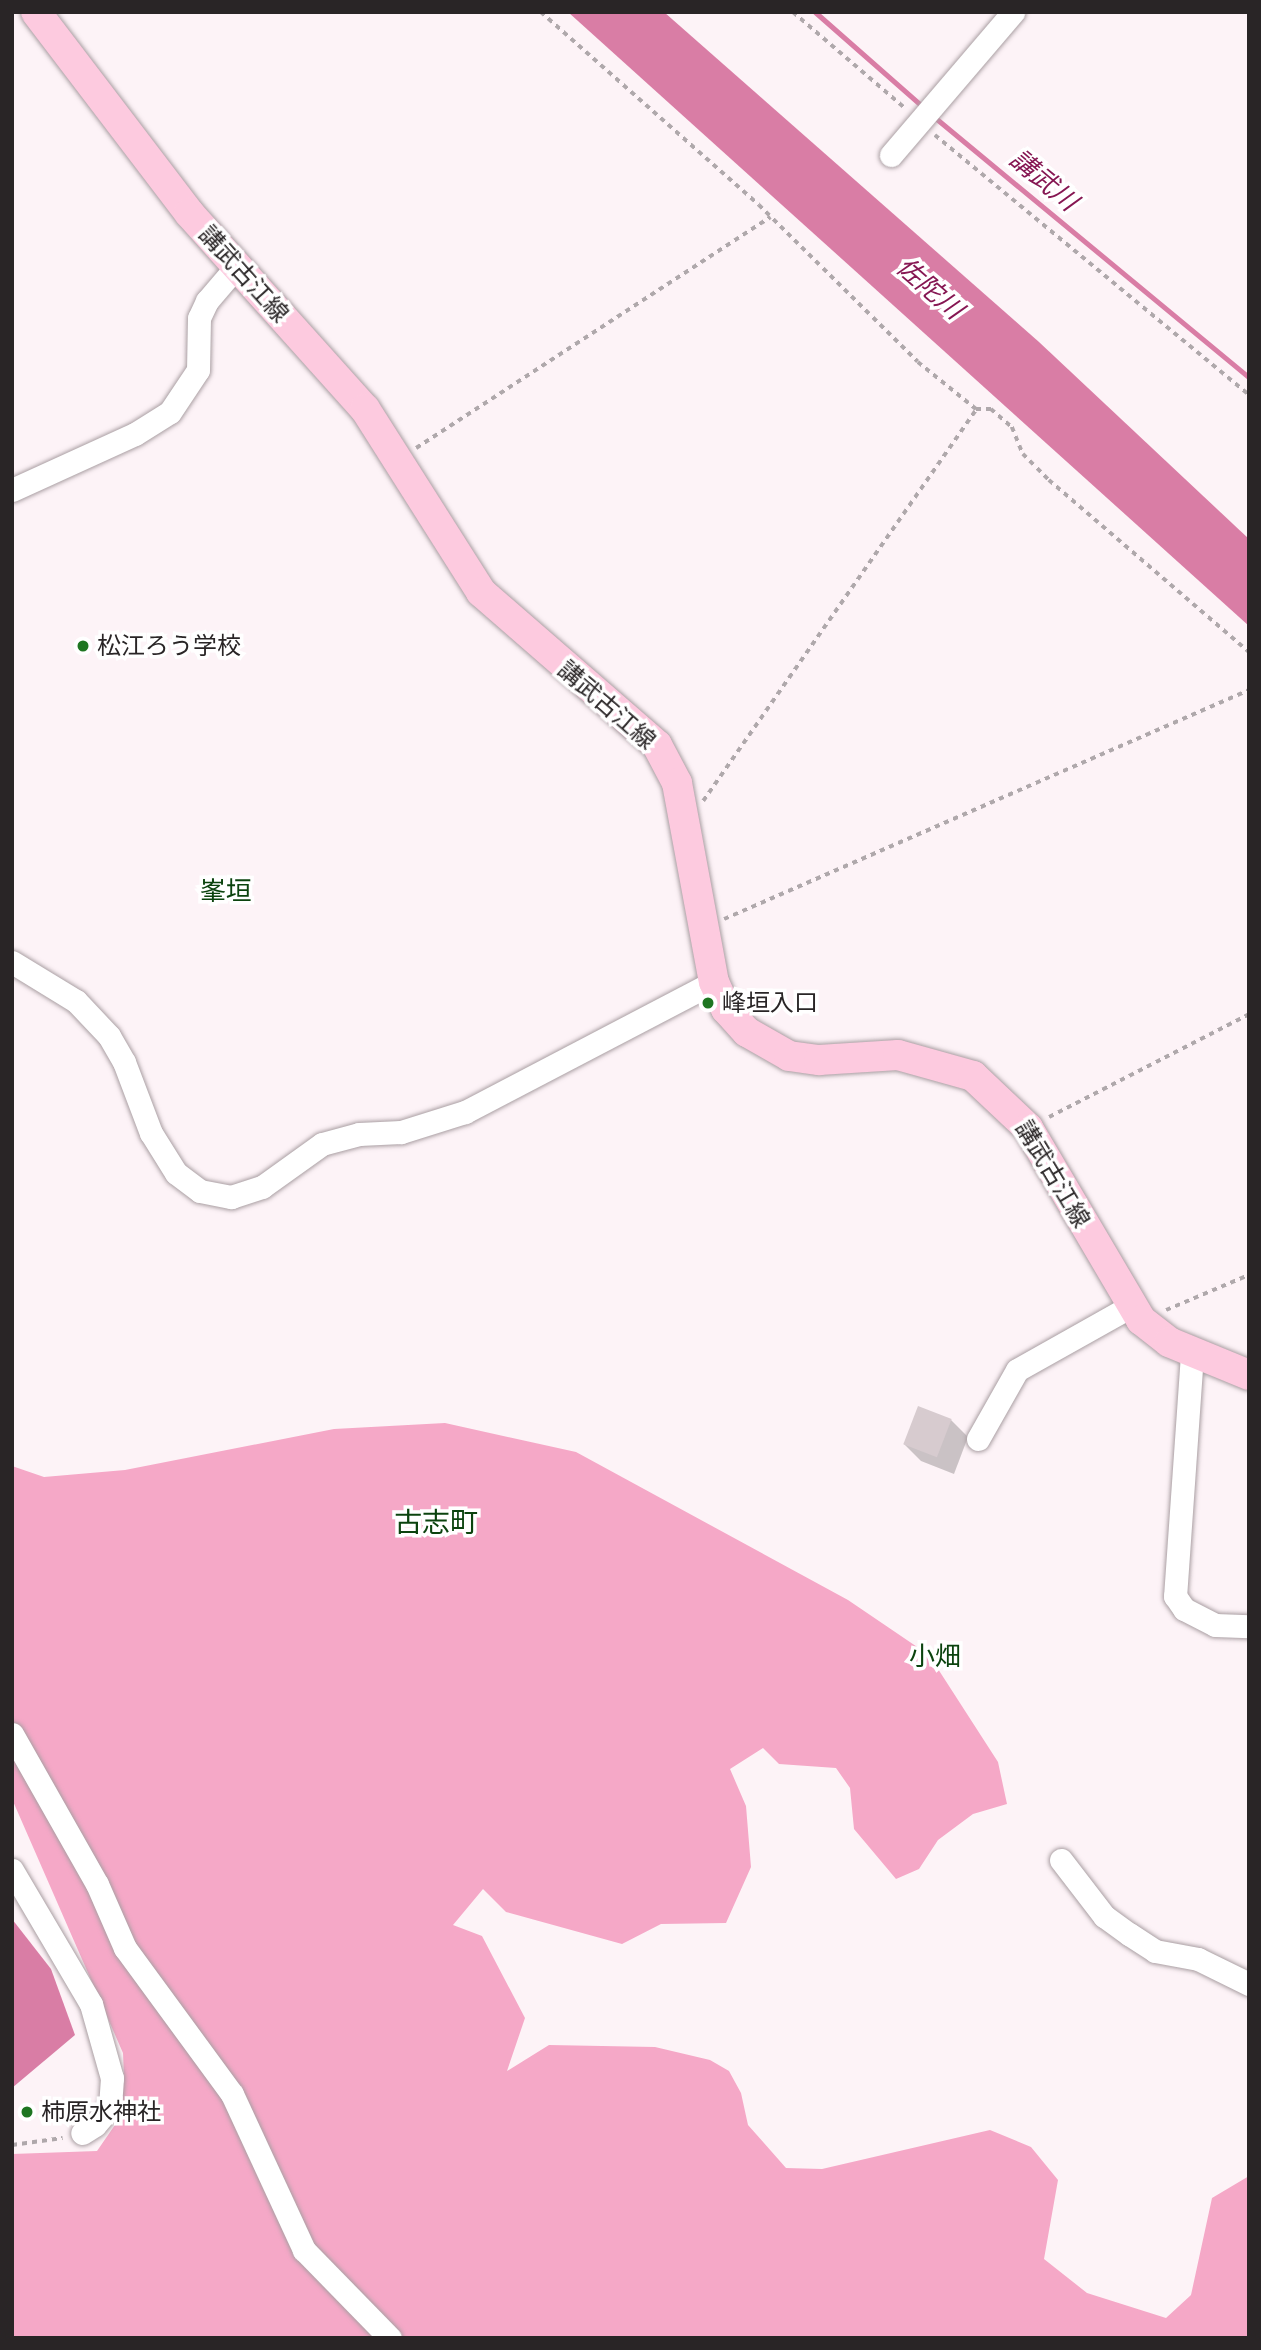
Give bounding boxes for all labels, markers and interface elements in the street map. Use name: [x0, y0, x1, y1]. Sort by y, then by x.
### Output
water label: 講武川: [1004, 143, 1084, 217]
street label: 講武古江線: [193, 220, 295, 328]
water label: 佐陀川: [890, 251, 970, 325]
place label: 松江ろう学校: [97, 632, 241, 660]
marker: 松江ろう学校: [75, 638, 91, 654]
street label: 講武古江線: [552, 655, 662, 755]
district label: 峯垣: [200, 875, 252, 907]
place label: 峰垣入口: [722, 989, 818, 1017]
marker: 峰垣入口: [700, 995, 716, 1011]
street label: 講武古江線: [1010, 1115, 1096, 1233]
district label: 古志町: [394, 1505, 478, 1539]
district label: 小畑: [909, 1640, 961, 1672]
place label: 柿原水神社: [41, 2098, 161, 2126]
marker: 柿原水神社: [19, 2104, 35, 2120]

